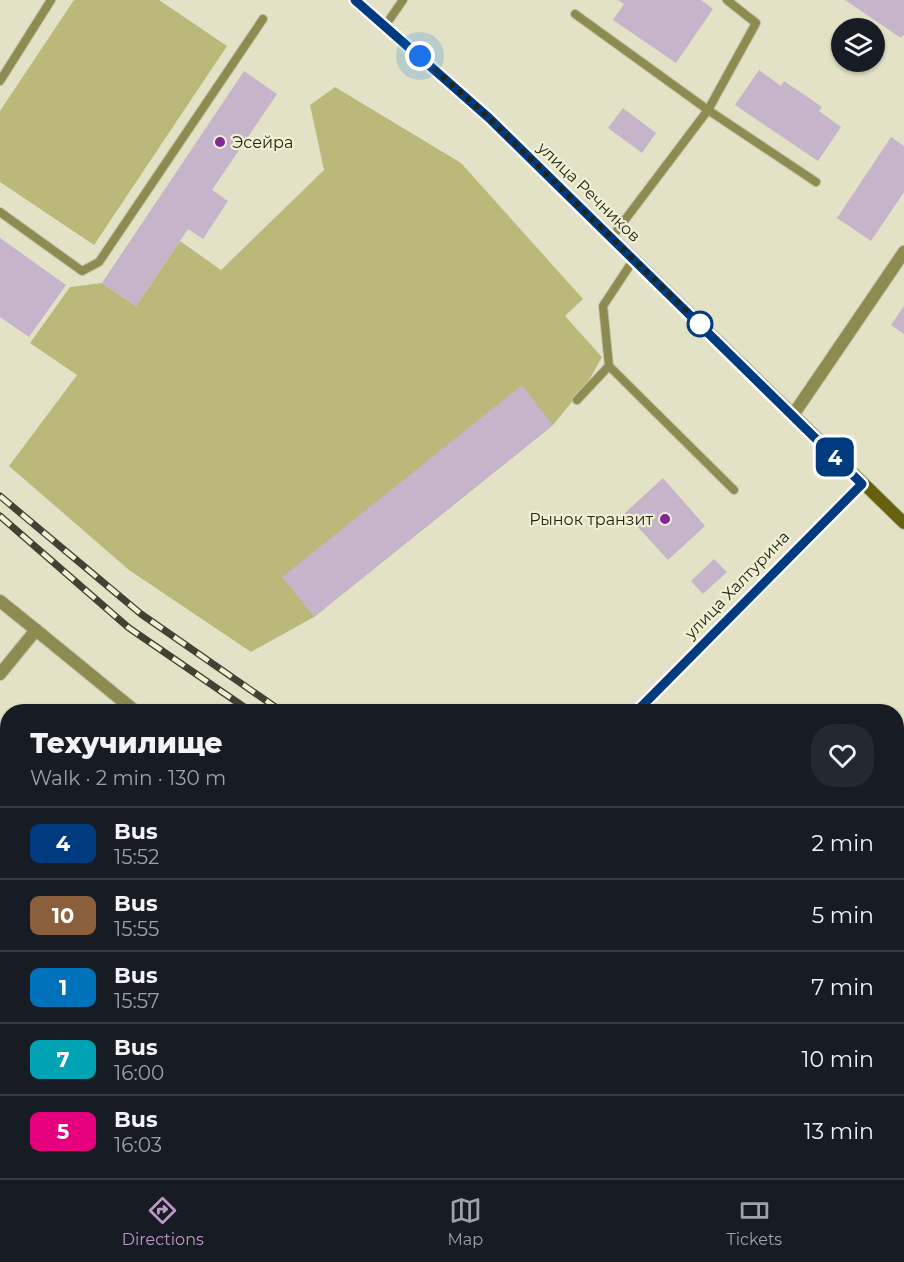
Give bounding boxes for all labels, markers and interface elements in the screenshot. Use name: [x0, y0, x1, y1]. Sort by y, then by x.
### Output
map controls: [831, 18, 885, 72]
button: layers: [831, 18, 885, 72]
your location: [405, 41, 435, 71]
place label: Эсейра: [232, 133, 293, 152]
marker: Эсейра: [213, 135, 227, 149]
street label: улица Речников: [533, 137, 644, 246]
unlabelled marker: [687, 311, 713, 337]
line badge: 4: [816, 438, 854, 476]
text: 4: [828, 445, 842, 470]
place label: Рынок транзит: [529, 510, 653, 529]
marker: Рынок транзит: [658, 512, 672, 526]
street label: улица Халтурина: [680, 527, 793, 644]
button: heart: [811, 724, 874, 787]
text: Техучилище: [30, 726, 223, 760]
text: Walk · 2 min · 130 m: [30, 766, 226, 790]
text: Bus: [114, 818, 158, 845]
text: 2 min: [812, 830, 874, 857]
text: 4: [56, 831, 70, 856]
text: 15:52: [114, 845, 159, 869]
text: Bus: [114, 890, 158, 917]
text: 5 min: [812, 902, 874, 929]
text: 10: [52, 903, 74, 928]
text: 15:55: [114, 917, 159, 941]
text: Bus: [114, 962, 158, 989]
text: 7 min: [811, 974, 874, 1001]
text: 1: [59, 975, 67, 1000]
text: 15:57: [114, 989, 160, 1013]
text: Bus: [114, 1034, 158, 1061]
text: 10 min: [802, 1046, 874, 1073]
text: 7: [56, 1047, 70, 1072]
text: 16:00: [114, 1061, 164, 1085]
text: Bus: [114, 1106, 158, 1133]
text: 13 min: [804, 1118, 874, 1145]
text: 5: [57, 1119, 69, 1144]
text: 16:03: [114, 1133, 162, 1157]
tab: Directions: [122, 1194, 204, 1249]
tab: Map: [447, 1194, 483, 1249]
tab: Tickets: [727, 1194, 782, 1249]

